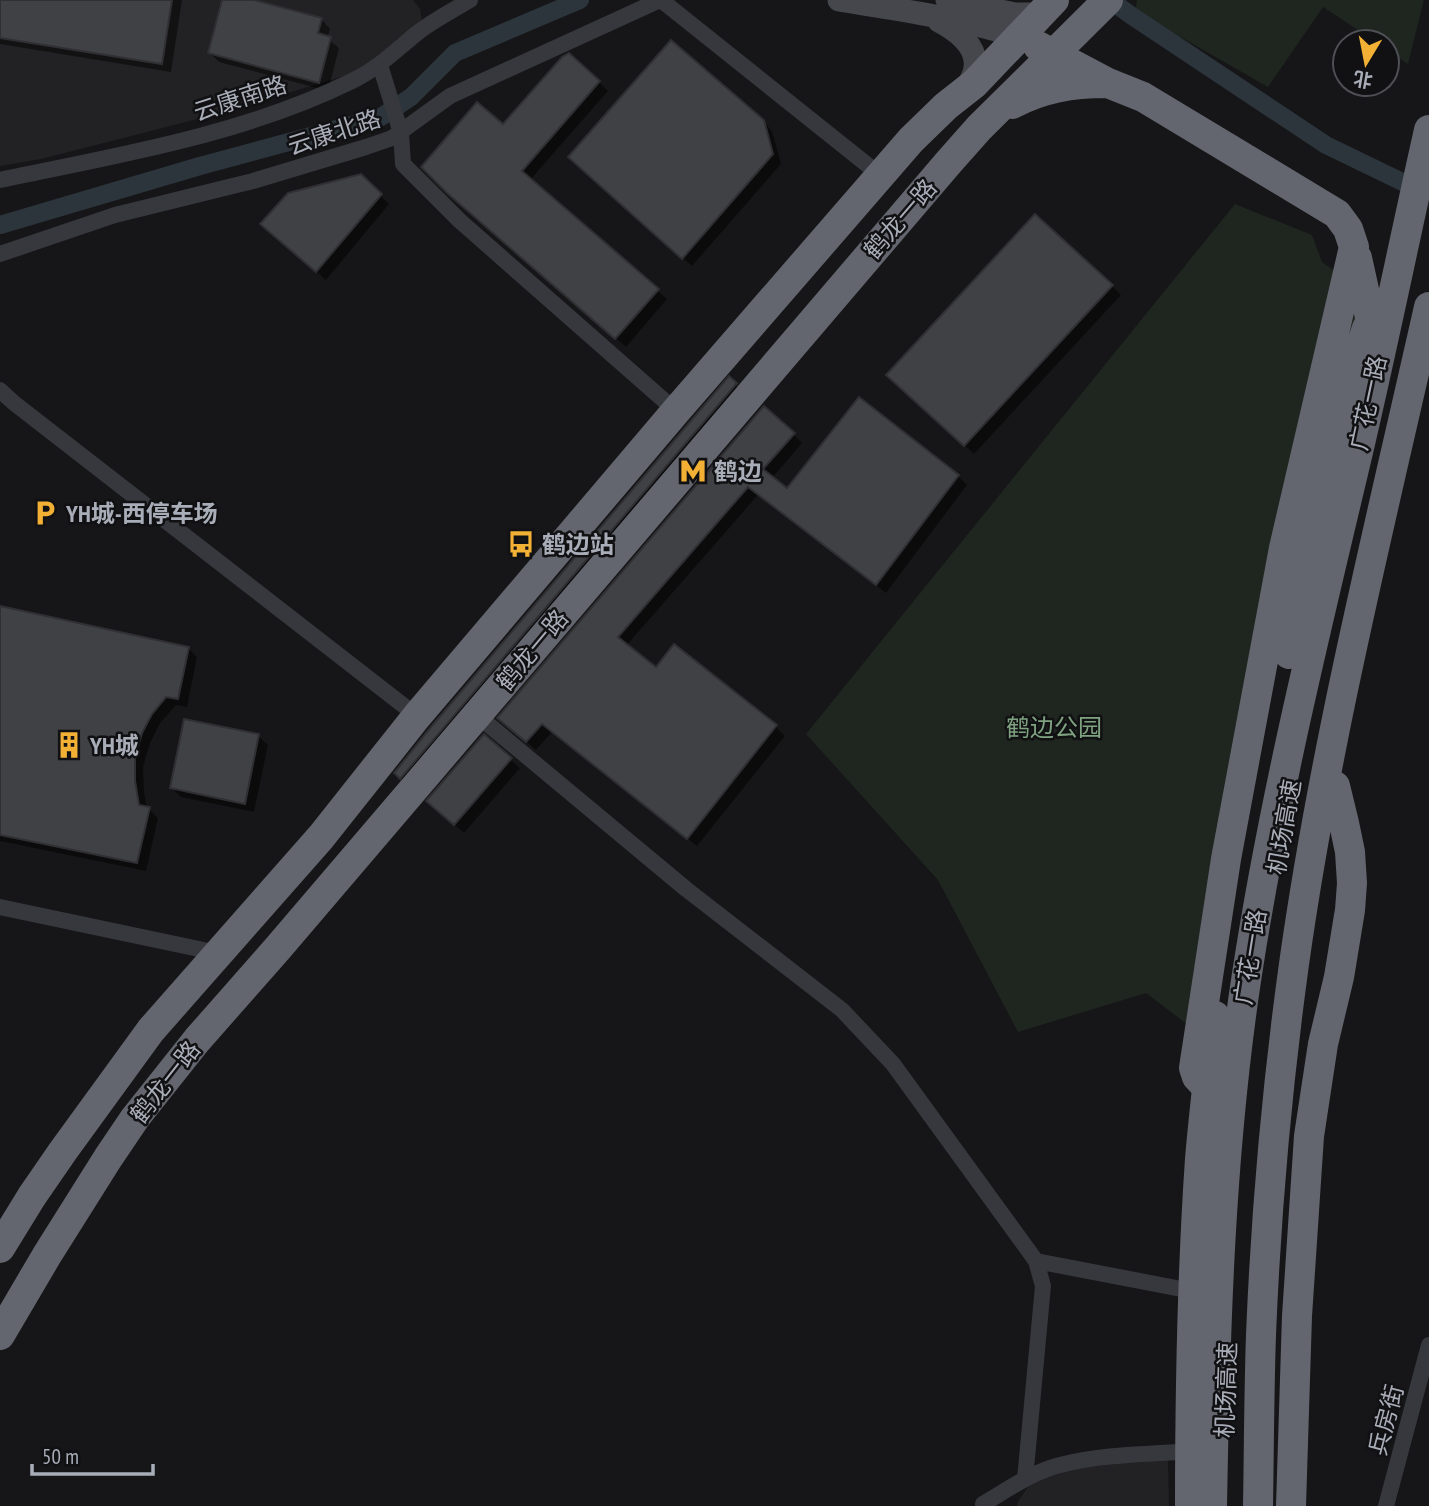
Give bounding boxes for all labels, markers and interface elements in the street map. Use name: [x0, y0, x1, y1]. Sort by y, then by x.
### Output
north arrow: [1331, 28, 1401, 98]
text: 北: [1352, 66, 1374, 93]
street label: 云康南路: [190, 68, 290, 128]
street label: 云康北路: [284, 102, 384, 162]
street label: 鹤龙一路: [857, 173, 943, 265]
street label: 广花一路: [1343, 353, 1393, 453]
metro station icon: 鹤边: [678, 456, 708, 486]
place label: 鹤边: [714, 456, 762, 487]
parking icon: YH城-西停车场: [30, 498, 60, 528]
place label: YH城-西停车场: [65, 498, 218, 529]
bus stop icon: 鹤边站: [506, 529, 536, 559]
place label: 鹤边站: [542, 529, 614, 560]
street label: 鹤龙一路: [489, 603, 575, 697]
park label: 鹤边公园: [1006, 712, 1102, 743]
building icon: YH城: [54, 730, 84, 760]
place label: YH城: [89, 730, 139, 761]
street label: 机场高速: [1260, 777, 1308, 877]
street label: 广花一路: [1227, 907, 1273, 1007]
street label: 鹤龙一路: [123, 1035, 207, 1129]
street label: 机场高速: [1209, 1341, 1243, 1439]
street label: 兵房街: [1362, 1381, 1410, 1459]
scale bar: [32, 1432, 152, 1476]
text: 50 m: [42, 1443, 79, 1470]

